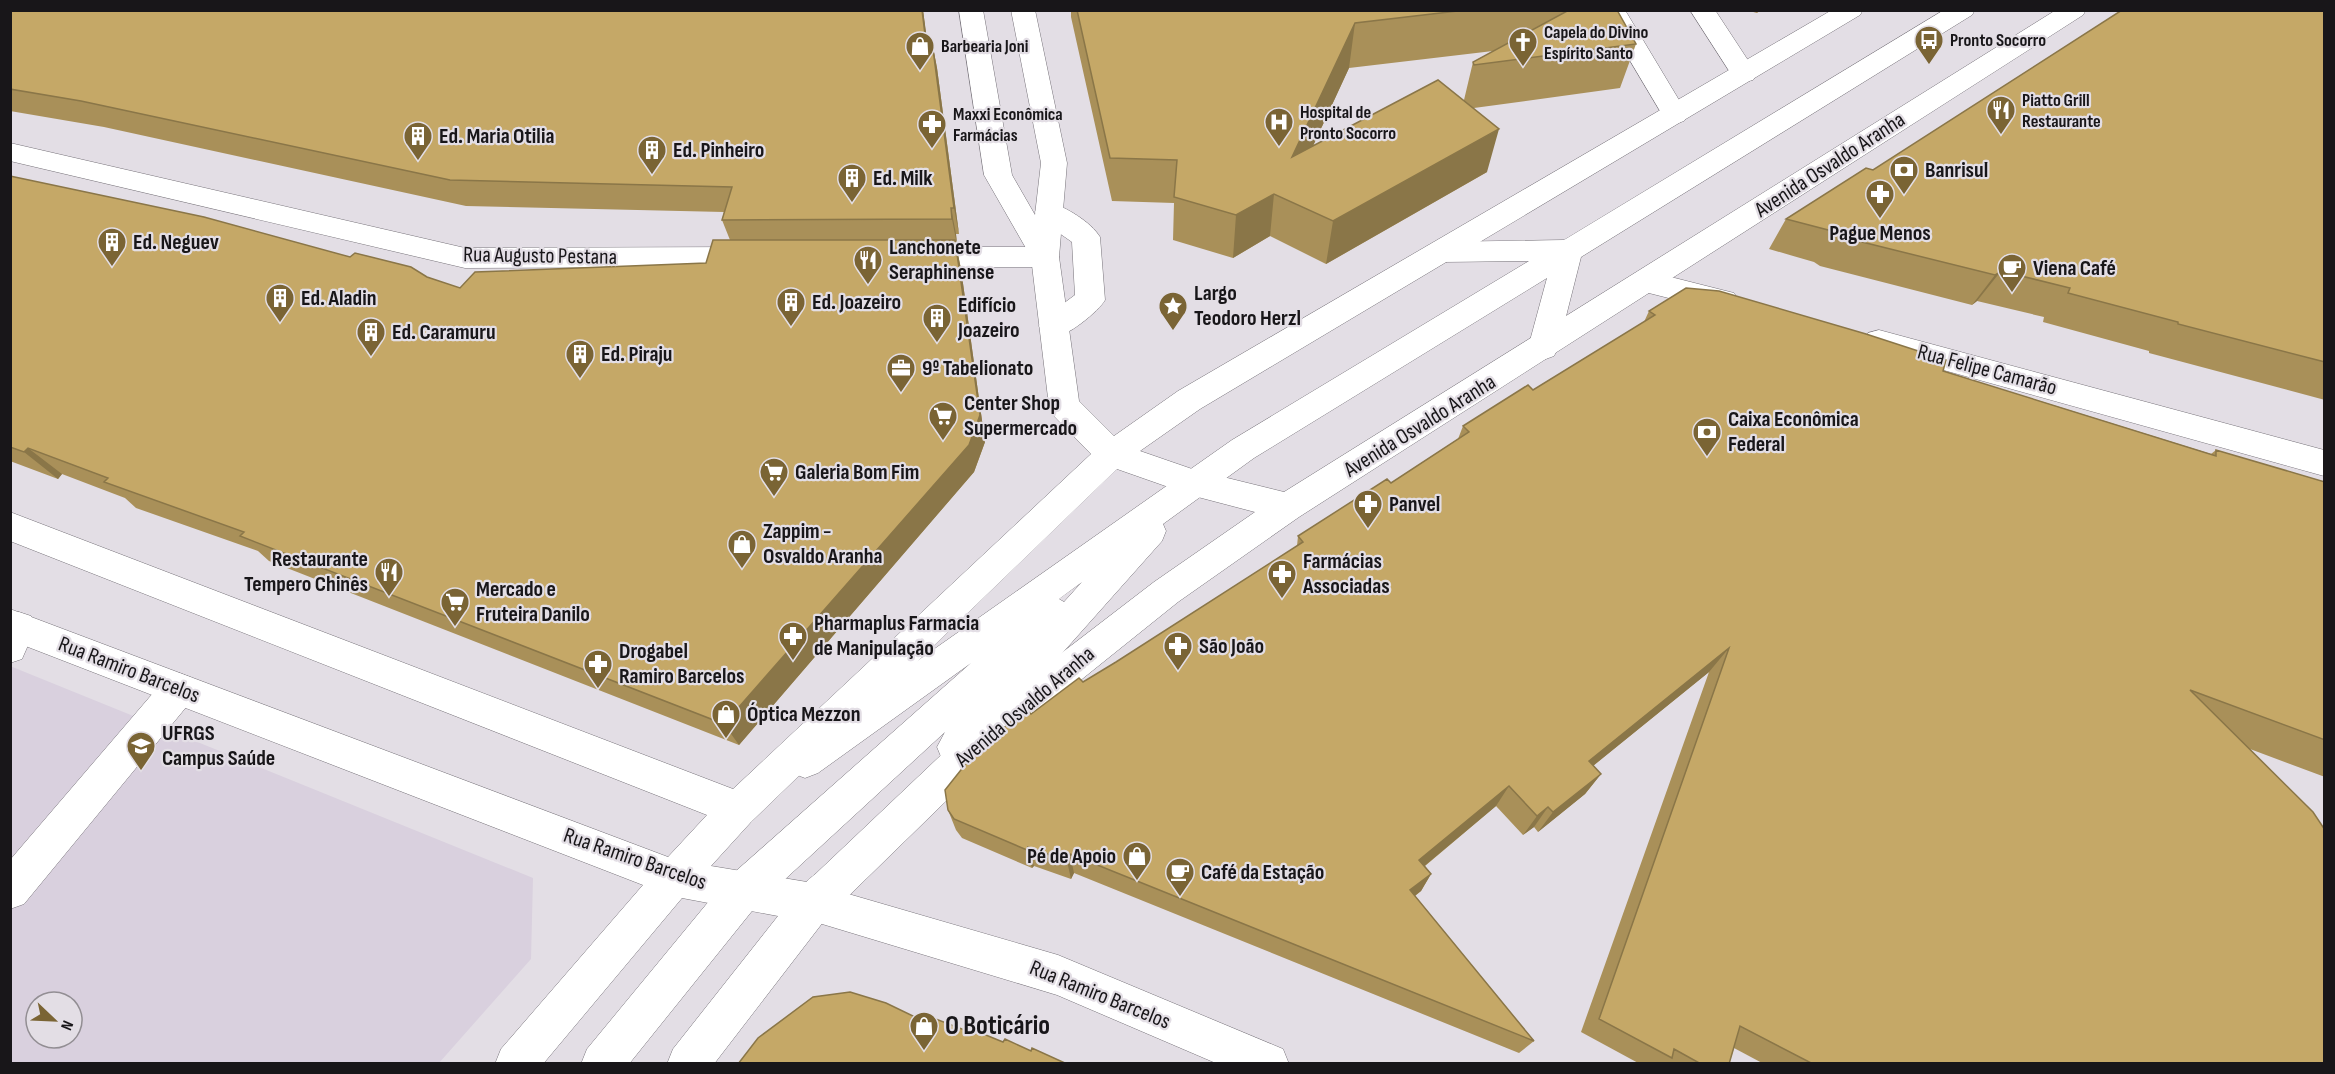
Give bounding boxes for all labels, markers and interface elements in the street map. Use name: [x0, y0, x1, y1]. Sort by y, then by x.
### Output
place label: Capela do Divino Espírito Santo: [1544, 22, 1648, 64]
bus stop icon: Pronto Socorro: [1913, 24, 1945, 66]
church icon: Capela do Divino Espírito Santo: [1507, 26, 1539, 68]
shop icon: Barbearia Joni: [904, 30, 936, 72]
place label: Pronto Socorro: [1950, 30, 2046, 51]
place label: Barbearia Joni: [941, 36, 1028, 57]
place label: Piatto Grill Restaurante: [2022, 90, 2101, 132]
restaurant icon: Piatto Grill Restaurante: [1985, 94, 2017, 136]
place label: Hospital de Pronto Socorro: [1300, 102, 1396, 144]
place label: Maxxi Econômica Farmácias: [953, 104, 1063, 146]
hospital icon: Hospital de Pronto Socorro: [1263, 106, 1295, 148]
street label: Avenida Osvaldo Aranha: [1749, 106, 1910, 224]
pharmacy icon: Maxxi Econômica Farmácias: [916, 108, 948, 150]
building icon: Ed. Maria Otilia: [402, 120, 434, 162]
place label: Ed. Maria Otilia: [439, 123, 554, 150]
building icon: Ed. Pinheiro: [636, 134, 668, 176]
place label: Ed. Pinheiro: [673, 137, 764, 164]
bank icon: Banrisul: [1888, 154, 1920, 196]
place label: Banrisul: [1925, 157, 1988, 184]
building icon: Ed. Milk: [836, 162, 868, 204]
place label: Ed. Milk: [873, 165, 933, 192]
pharmacy icon: Pague Menos: [1864, 178, 1896, 220]
place label: Pague Menos: [1829, 220, 1931, 247]
building icon: Ed. Neguev: [96, 226, 128, 268]
place label: Ed. Neguev: [133, 229, 219, 256]
place label: Lanchonete Seraphinense: [889, 234, 994, 286]
street label: Rua Augusto Pestana: [463, 241, 617, 271]
restaurant icon: Lanchonete Seraphinense: [852, 244, 884, 286]
cafe icon: Viena Café: [1996, 252, 2028, 294]
place label: Viena Café: [2033, 255, 2116, 282]
place label: Largo Teodoro Herzl: [1194, 280, 1301, 332]
building icon: Ed. Aladin: [264, 282, 296, 324]
place label: Ed. Aladin: [301, 285, 376, 312]
building icon: Ed. Joazeiro: [775, 286, 807, 328]
place label: Ed. Joazeiro: [812, 289, 901, 316]
place icon: Largo Teodoro Herzl: [1157, 290, 1189, 332]
place label: Edifício Joazeiro: [957, 292, 1020, 344]
building icon: Edifício Joazeiro: [921, 302, 953, 344]
building icon: Ed. Caramuru: [355, 316, 387, 358]
place label: Ed. Caramuru: [392, 319, 496, 346]
building icon: Ed. Piraju: [564, 338, 596, 380]
street label: Rua Felipe Camarão: [1914, 338, 2060, 402]
place label: Ed. Piraju: [601, 341, 672, 368]
office icon: 9º Tabelionato: [885, 352, 917, 394]
place label: 9º Tabelionato: [922, 355, 1033, 382]
street label: Avenida Osvaldo Aranha: [1338, 369, 1501, 484]
place label: Center Shop Supermercado: [964, 390, 1077, 442]
supermarket icon: Center Shop Supermercado: [927, 400, 959, 442]
place label: Caixa Econômica Federal: [1728, 406, 1859, 458]
bank icon: Caixa Econômica Federal: [1691, 416, 1723, 458]
supermarket icon: Galeria Bom Fim: [758, 456, 790, 498]
place label: Galeria Bom Fim: [795, 459, 919, 486]
pharmacy icon: Panvel: [1352, 488, 1384, 530]
place label: Panvel: [1389, 491, 1440, 518]
place label: Zappim - Osvaldo Aranha: [763, 518, 883, 570]
shop icon: Zappim - Osvaldo Aranha: [726, 528, 758, 570]
place label: Restaurante Tempero Chinês: [244, 546, 368, 598]
place label: Farmácias Associadas: [1302, 548, 1390, 600]
restaurant icon: Restaurante Tempero Chinês: [373, 556, 405, 598]
pharmacy icon: Farmácias Associadas: [1266, 558, 1298, 600]
place label: Mercado e Fruteira Danilo: [476, 576, 590, 628]
supermarket icon: Mercado e Fruteira Danilo: [439, 586, 471, 628]
place label: Pharmaplus Farmacia de Manipulação: [814, 610, 979, 662]
pharmacy icon: Pharmaplus Farmacia de Manipulação: [777, 620, 809, 662]
pharmacy icon: São João: [1162, 630, 1194, 672]
street label: Rua Ramiro Barcelos: [54, 631, 204, 709]
place label: São João: [1199, 633, 1264, 660]
place label: Drogabel Ramiro Barcelos: [619, 638, 744, 690]
street label: Avenida Osvaldo Aranha: [949, 641, 1100, 774]
pharmacy icon: Drogabel Ramiro Barcelos: [582, 648, 614, 690]
shop icon: Óptica Mezzon: [710, 698, 742, 740]
place label: Óptica Mezzon: [747, 701, 861, 728]
place label: UFRGS Campus Saúde: [162, 720, 275, 772]
school or university icon: UFRGS Campus Saúde: [125, 730, 157, 772]
street label: Rua Ramiro Barcelos: [560, 822, 710, 896]
shop icon: Pé de Apoio: [1121, 840, 1153, 882]
place label: Pé de Apoio: [1027, 843, 1116, 870]
cafe icon: Café da Estação: [1164, 856, 1196, 898]
place label: Café da Estação: [1201, 859, 1324, 886]
street label: Rua Ramiro Barcelos: [1026, 954, 1174, 1036]
north arrow: [24, 990, 84, 1050]
shop icon: O Boticário: [908, 1010, 940, 1052]
place label: O Boticário: [945, 1010, 1050, 1042]
text: N: [56, 1018, 77, 1033]

